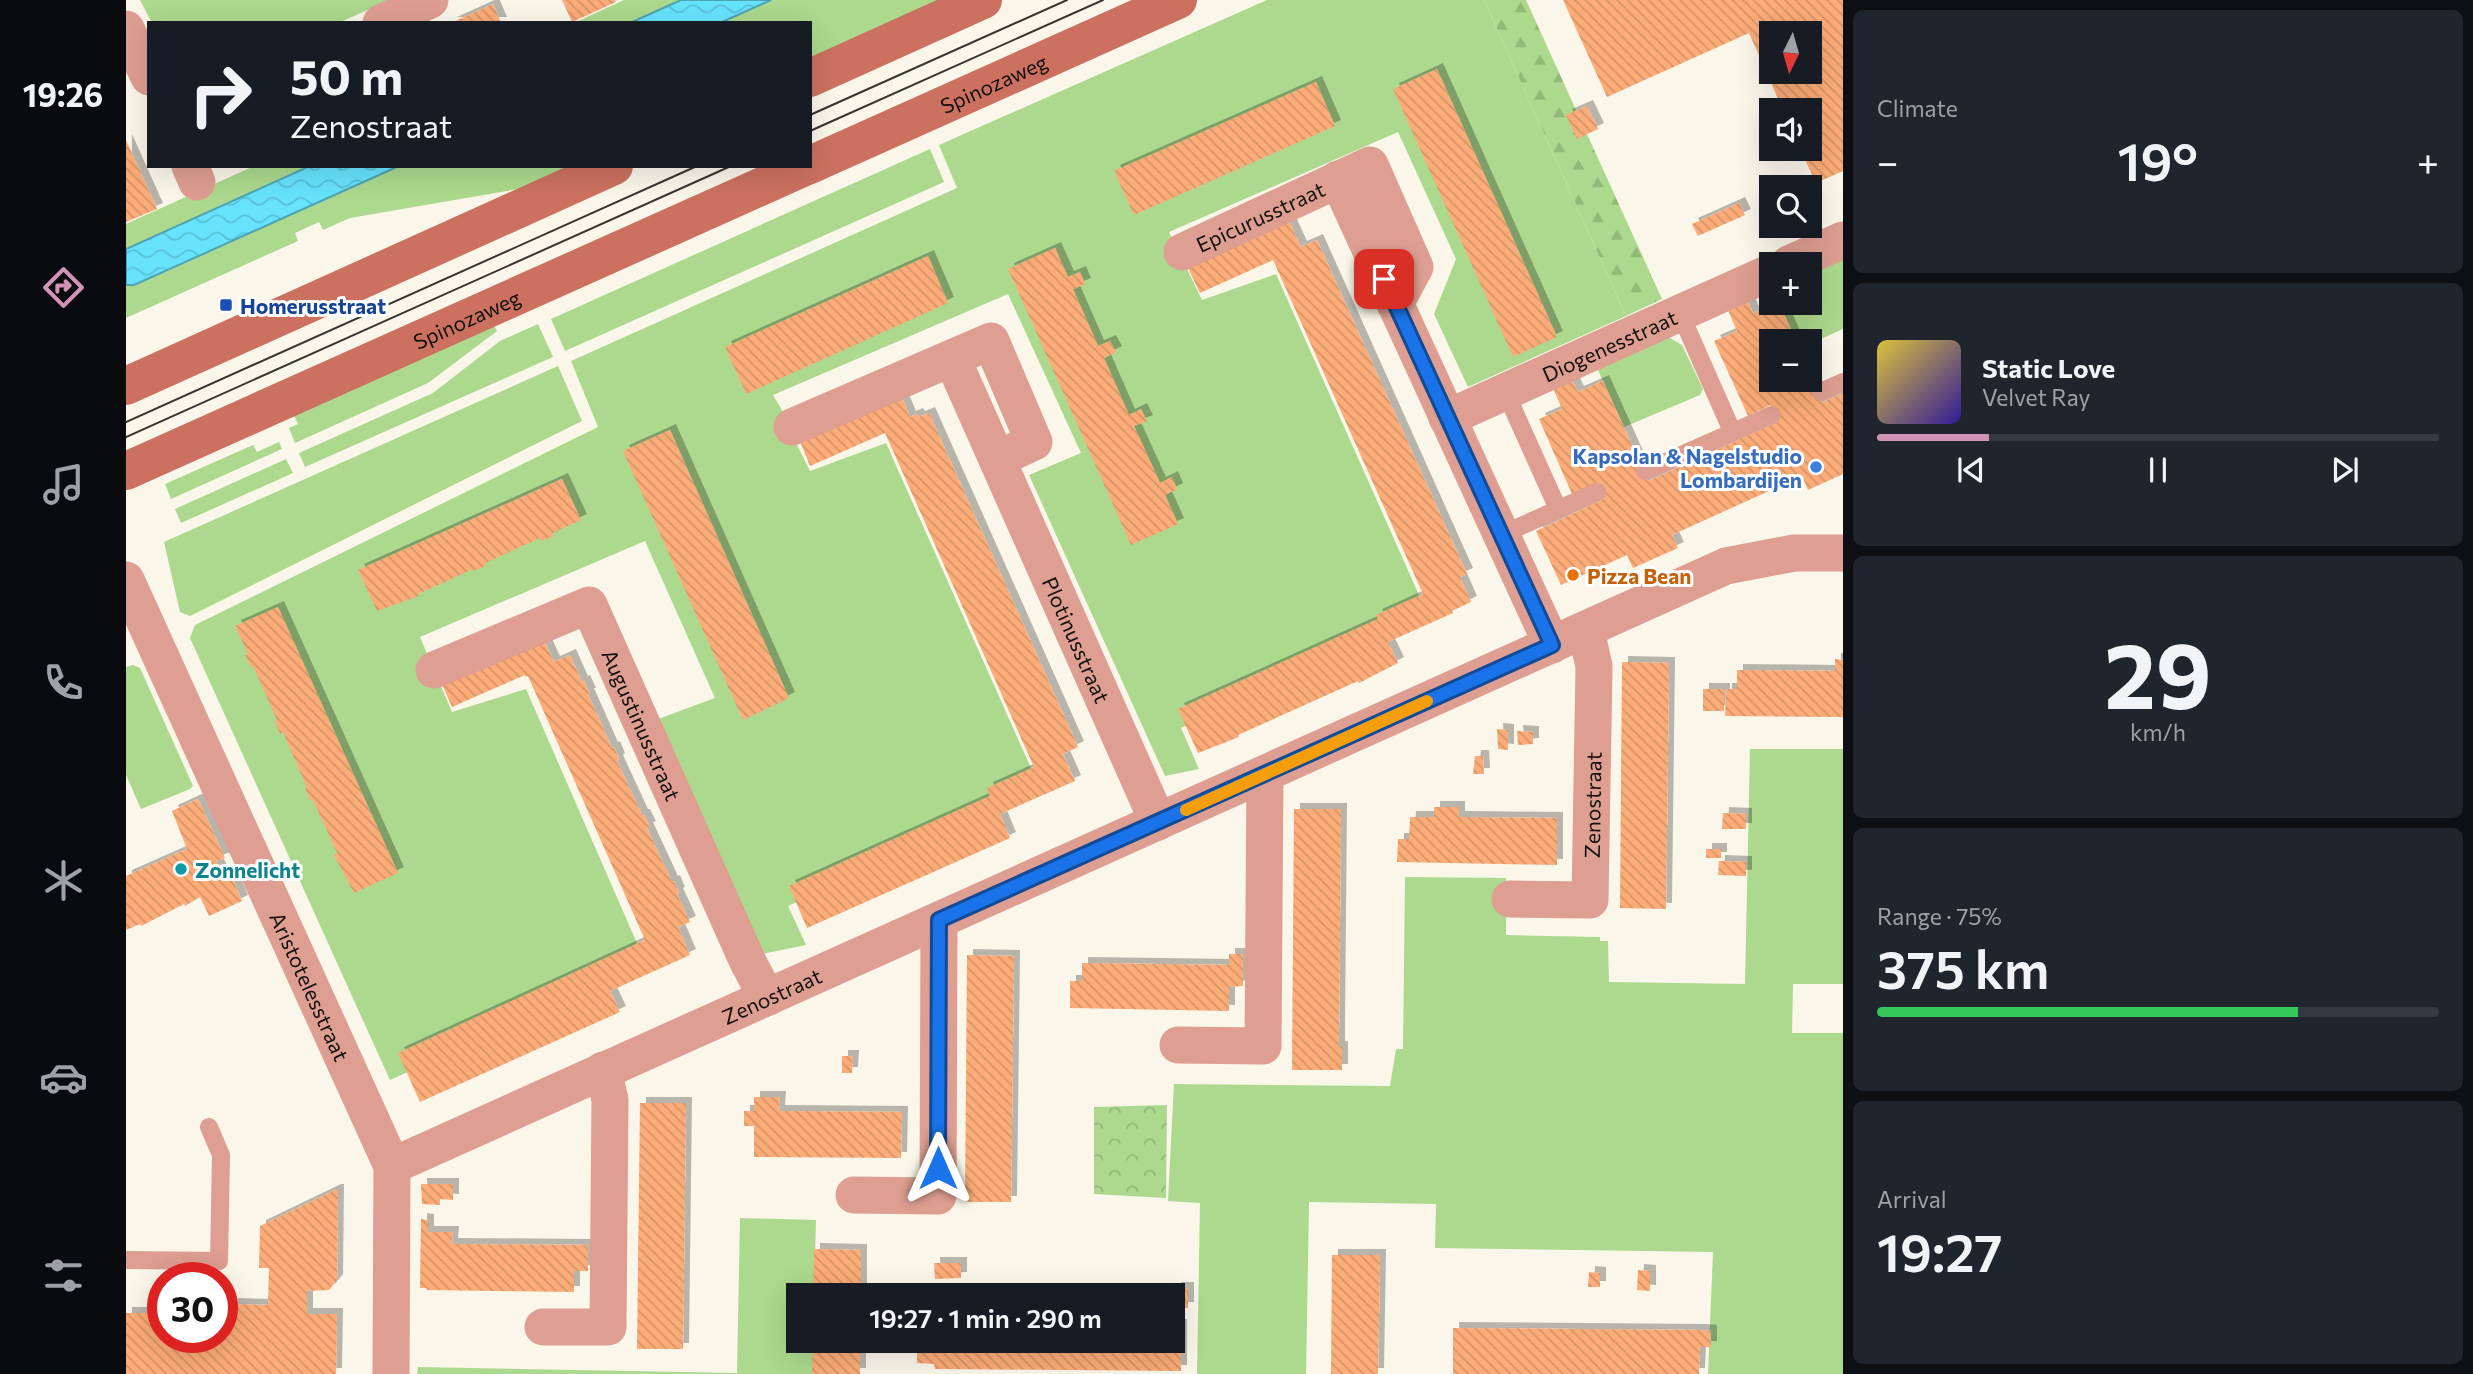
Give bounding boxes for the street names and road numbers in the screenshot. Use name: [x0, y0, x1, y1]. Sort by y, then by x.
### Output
street label: Spinozaweg: [936, 48, 1051, 118]
street label: Epicurusstraat: [1192, 175, 1328, 256]
street label: Spinozaweg: [409, 284, 524, 353]
street label: Diogenesstraat: [1538, 304, 1681, 386]
street label: Plotinusstraat: [1038, 573, 1116, 706]
street label: Augustinusstraat: [598, 645, 687, 804]
street label: Zenostraat: [1578, 752, 1605, 858]
street label: Aristotelesstraat: [266, 908, 355, 1065]
street label: Zenostraat: [718, 962, 825, 1029]

